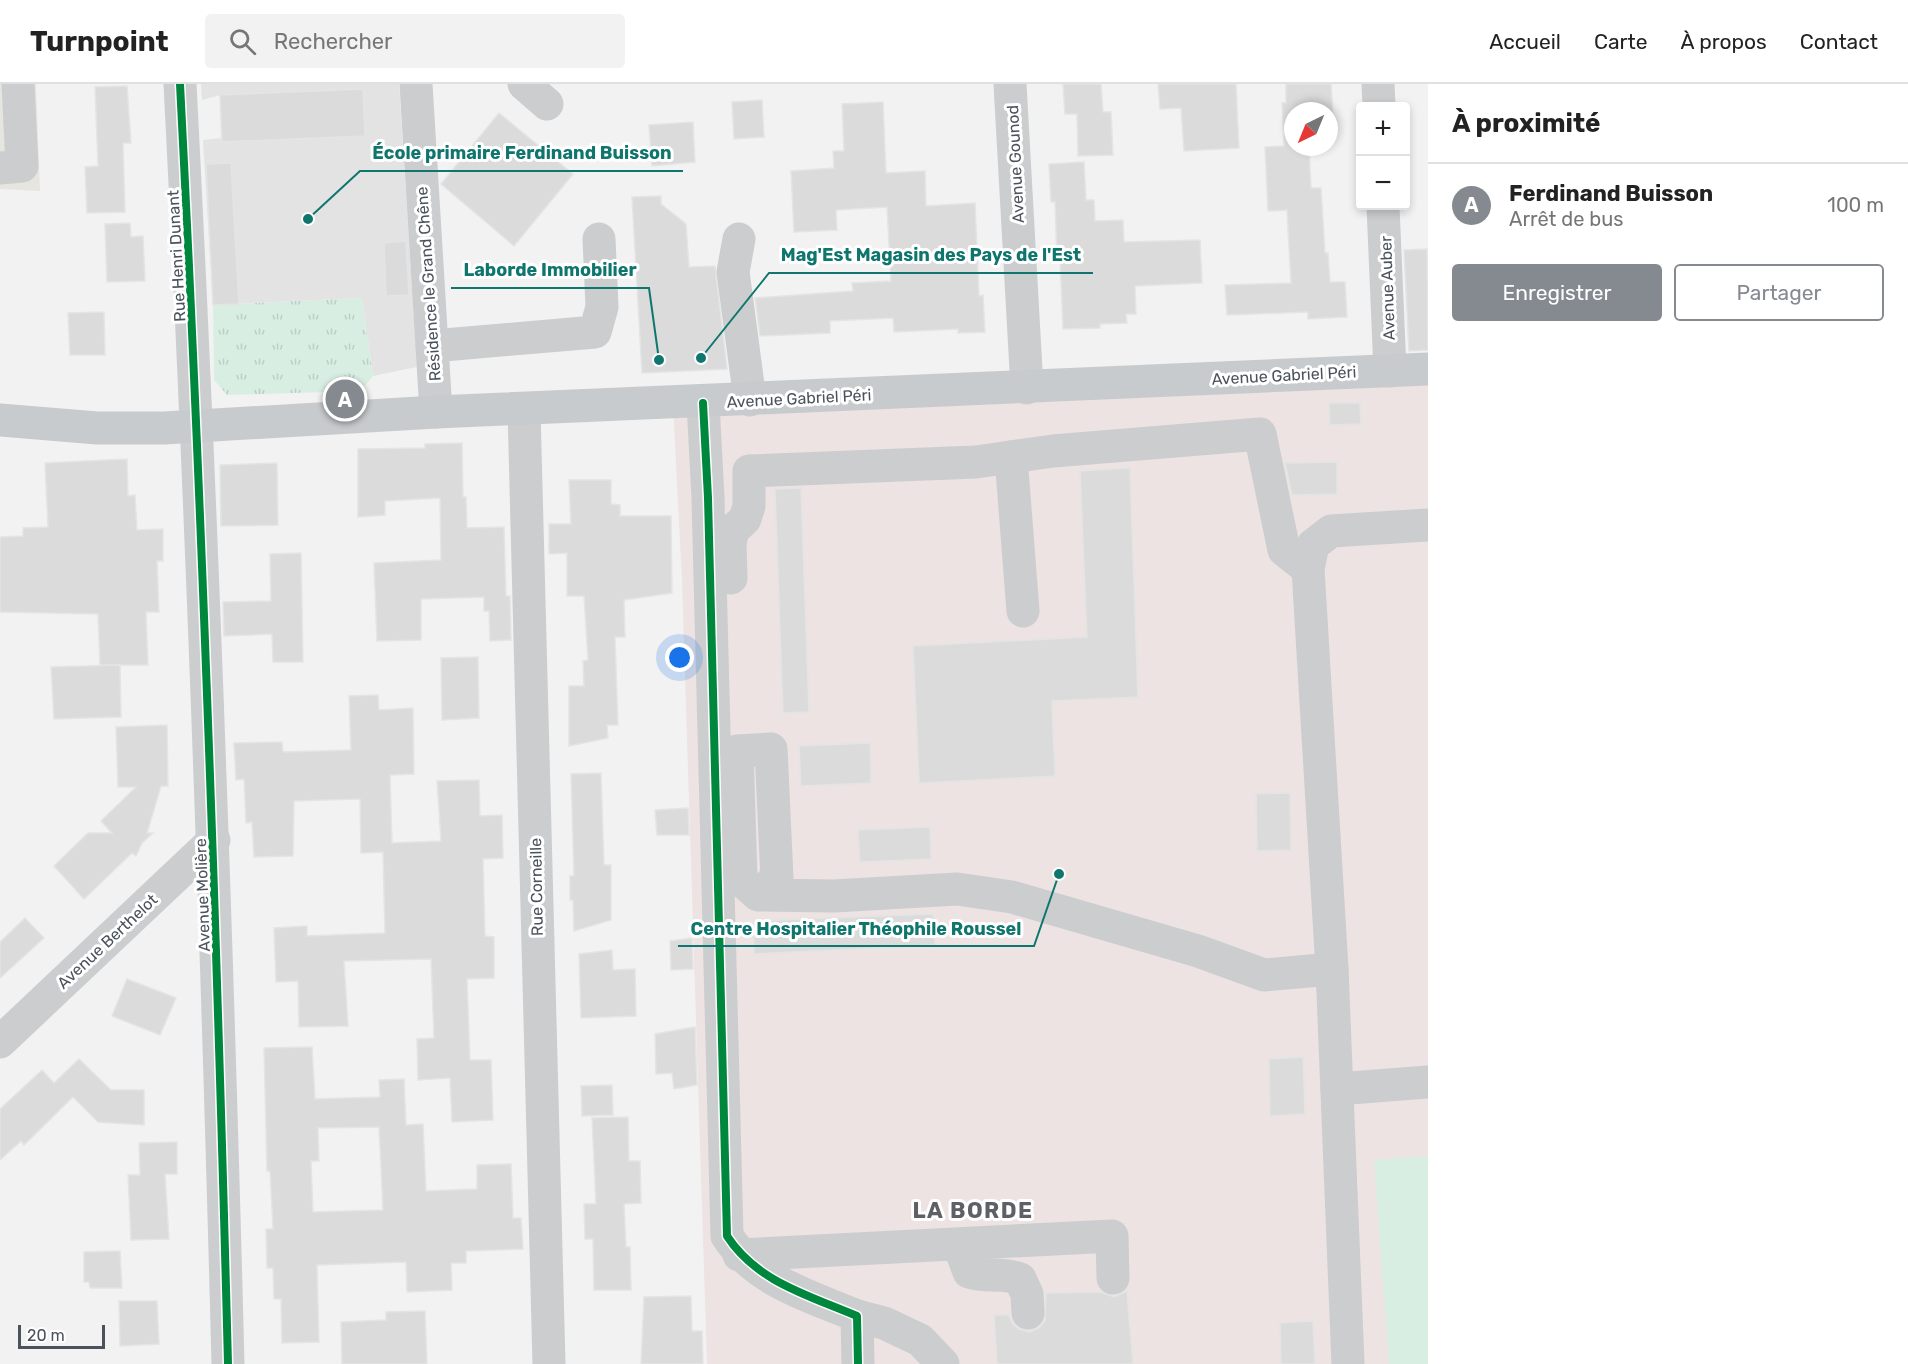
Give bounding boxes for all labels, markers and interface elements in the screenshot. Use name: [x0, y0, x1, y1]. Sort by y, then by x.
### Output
search box: [205, 14, 625, 68]
text: Turnpoint: [30, 25, 169, 58]
icon: search: [226, 25, 259, 58]
text: Rechercher: [274, 28, 392, 55]
text: Accueil: [1489, 29, 1561, 54]
text: Carte: [1594, 29, 1647, 54]
text: À propos: [1680, 29, 1767, 54]
text: Contact: [1800, 29, 1878, 54]
north arrow: [1284, 102, 1338, 156]
map controls: [1356, 102, 1410, 210]
button: +: [1356, 102, 1410, 156]
street label: Avenue Gounod: [1003, 105, 1028, 223]
text: À proximité: [1452, 108, 1601, 139]
callout: École primaire Ferdinand Buisson: [360, 135, 683, 171]
text: École primaire Ferdinand Buisson: [372, 142, 672, 164]
button: −: [1356, 156, 1410, 210]
text: Ferdinand Buisson: [1509, 180, 1713, 207]
street label: Résidence le Grand Chêne: [412, 186, 445, 382]
street label: Rue Henri Dunant: [164, 190, 189, 322]
text: A: [1464, 193, 1479, 217]
text: 100 m: [1827, 193, 1884, 217]
text: Arrêt de bus: [1509, 207, 1623, 231]
street label: Avenue Auber: [1376, 236, 1399, 340]
callout: Mag'Est Magasin des Pays de l'Est: [769, 237, 1093, 273]
text: Mag'Est Magasin des Pays de l'Est: [781, 244, 1081, 266]
callout: Laborde Immobilier: [451, 252, 649, 288]
text: Laborde Immobilier: [463, 259, 637, 281]
button: Enregistrer: [1452, 264, 1662, 321]
button: Partager: [1674, 264, 1884, 321]
street label: Avenue Gabriel Péri: [1211, 362, 1357, 389]
pin: A: [326, 376, 364, 422]
street label: Avenue Gabriel Péri: [726, 385, 872, 412]
your location: [665, 643, 694, 672]
street label: Avenue Molière: [191, 838, 214, 952]
street label: Rue Corneille: [526, 838, 547, 936]
street label: Avenue Berthelot: [53, 890, 161, 993]
callout: Centre Hospitalier Théophile Roussel: [678, 910, 1034, 946]
text: Centre Hospitalier Théophile Roussel: [691, 918, 1021, 940]
district label: LA BORDE: [912, 1197, 1034, 1224]
scale bar: [18, 1322, 105, 1350]
text: 20 m: [27, 1326, 65, 1345]

